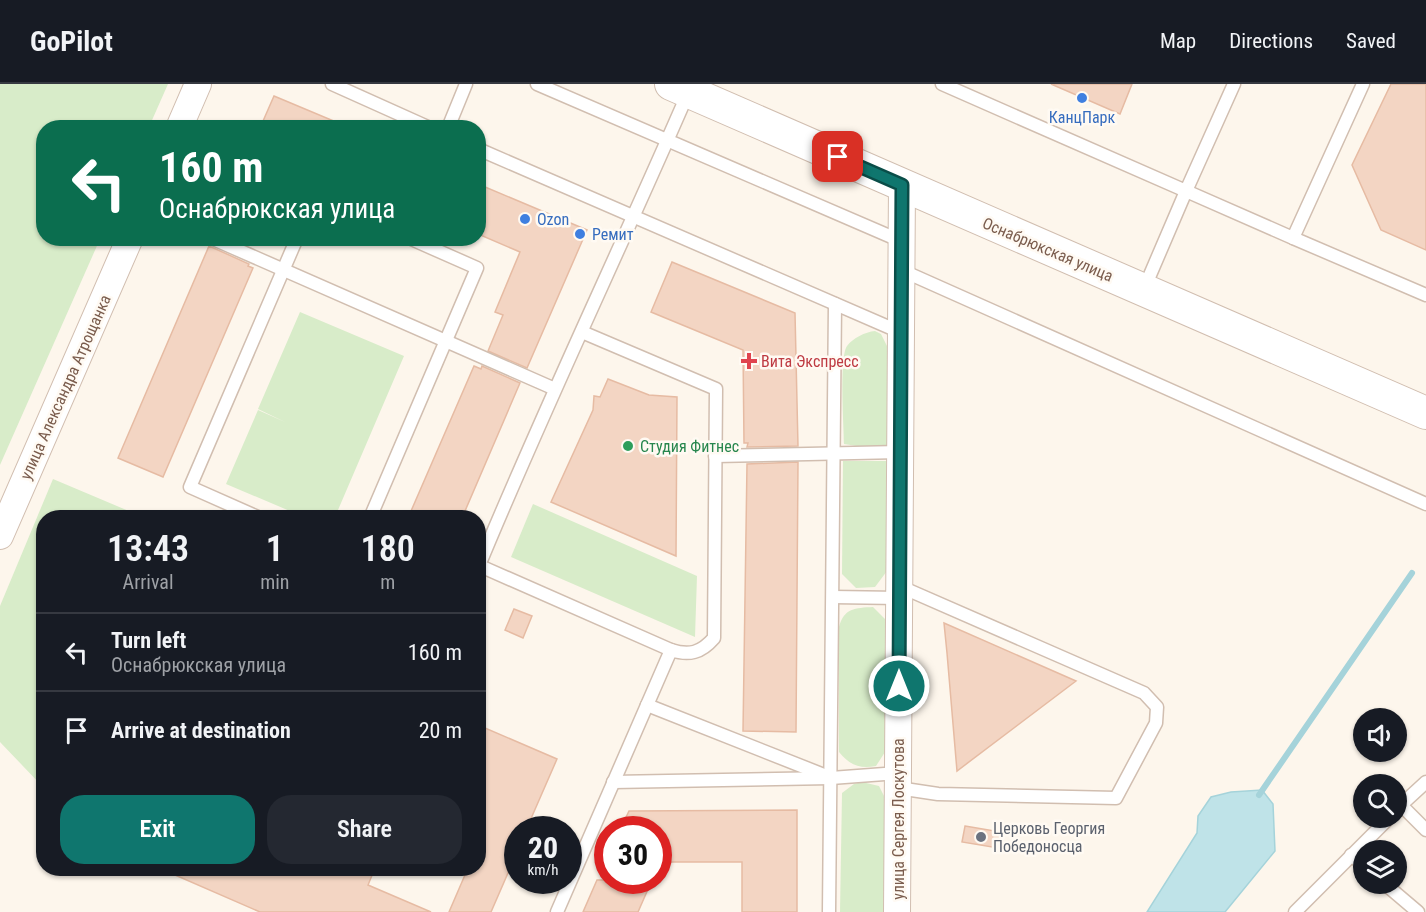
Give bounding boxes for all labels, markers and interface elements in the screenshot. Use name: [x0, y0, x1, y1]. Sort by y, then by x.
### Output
text: GoPilot: [30, 25, 113, 58]
text: Map: [1160, 29, 1196, 53]
text: Directions: [1229, 29, 1313, 53]
text: Saved: [1346, 29, 1396, 53]
marker: КанцПарк: [1075, 91, 1089, 105]
place label: КанцПарк: [1049, 108, 1115, 127]
pin: [812, 131, 863, 182]
icon: arrive: [821, 140, 854, 173]
text: 160 m: [159, 143, 264, 192]
icon: left: [60, 144, 138, 222]
text: Оснабрюкская улица: [159, 193, 395, 225]
place label: Ozon: [537, 210, 569, 229]
marker: Ozon: [518, 212, 532, 226]
street label: Оснабрюкская улица: [980, 213, 1116, 286]
place label: Ремит: [592, 225, 634, 244]
marker: Ремит: [573, 227, 587, 241]
street label: улица Александра Атрощанка: [16, 292, 115, 483]
place label: Вита Экспресс: [761, 352, 859, 371]
marker: Вита Экспресс: [742, 354, 756, 368]
place label: Студия Фитнес: [640, 437, 739, 456]
marker: Студия Фитнес: [621, 439, 635, 453]
text: 13:43: [107, 528, 189, 570]
text: 1: [266, 528, 284, 570]
text: 180: [361, 528, 415, 570]
text: Arrival: [123, 570, 174, 594]
text: min: [260, 570, 289, 594]
text: m: [380, 570, 395, 594]
text: Turn left: [111, 628, 186, 653]
icon: left: [60, 636, 93, 669]
text: 160 m: [408, 640, 462, 665]
text: Оснабрюкская улица: [111, 653, 286, 677]
position arrow: [867, 654, 931, 718]
map controls: [1353, 708, 1407, 894]
button: sound: [1353, 708, 1407, 762]
icon: arrive: [60, 714, 93, 747]
text: Arrive at destination: [111, 718, 291, 743]
text: 20 m: [419, 718, 462, 743]
street label: улица Сергея Лоскутова: [889, 738, 908, 900]
button: search: [1353, 774, 1407, 828]
button: Exit: [60, 795, 255, 864]
button: Share: [267, 795, 462, 864]
speed limit sign: 30: [594, 816, 672, 894]
place label: Церковь Георгия Победоносца: [993, 819, 1105, 856]
text: 20: [528, 830, 558, 865]
marker: Церковь Георгия Победоносца: [974, 830, 988, 844]
button: layers: [1353, 840, 1407, 894]
text: km/h: [528, 861, 558, 879]

